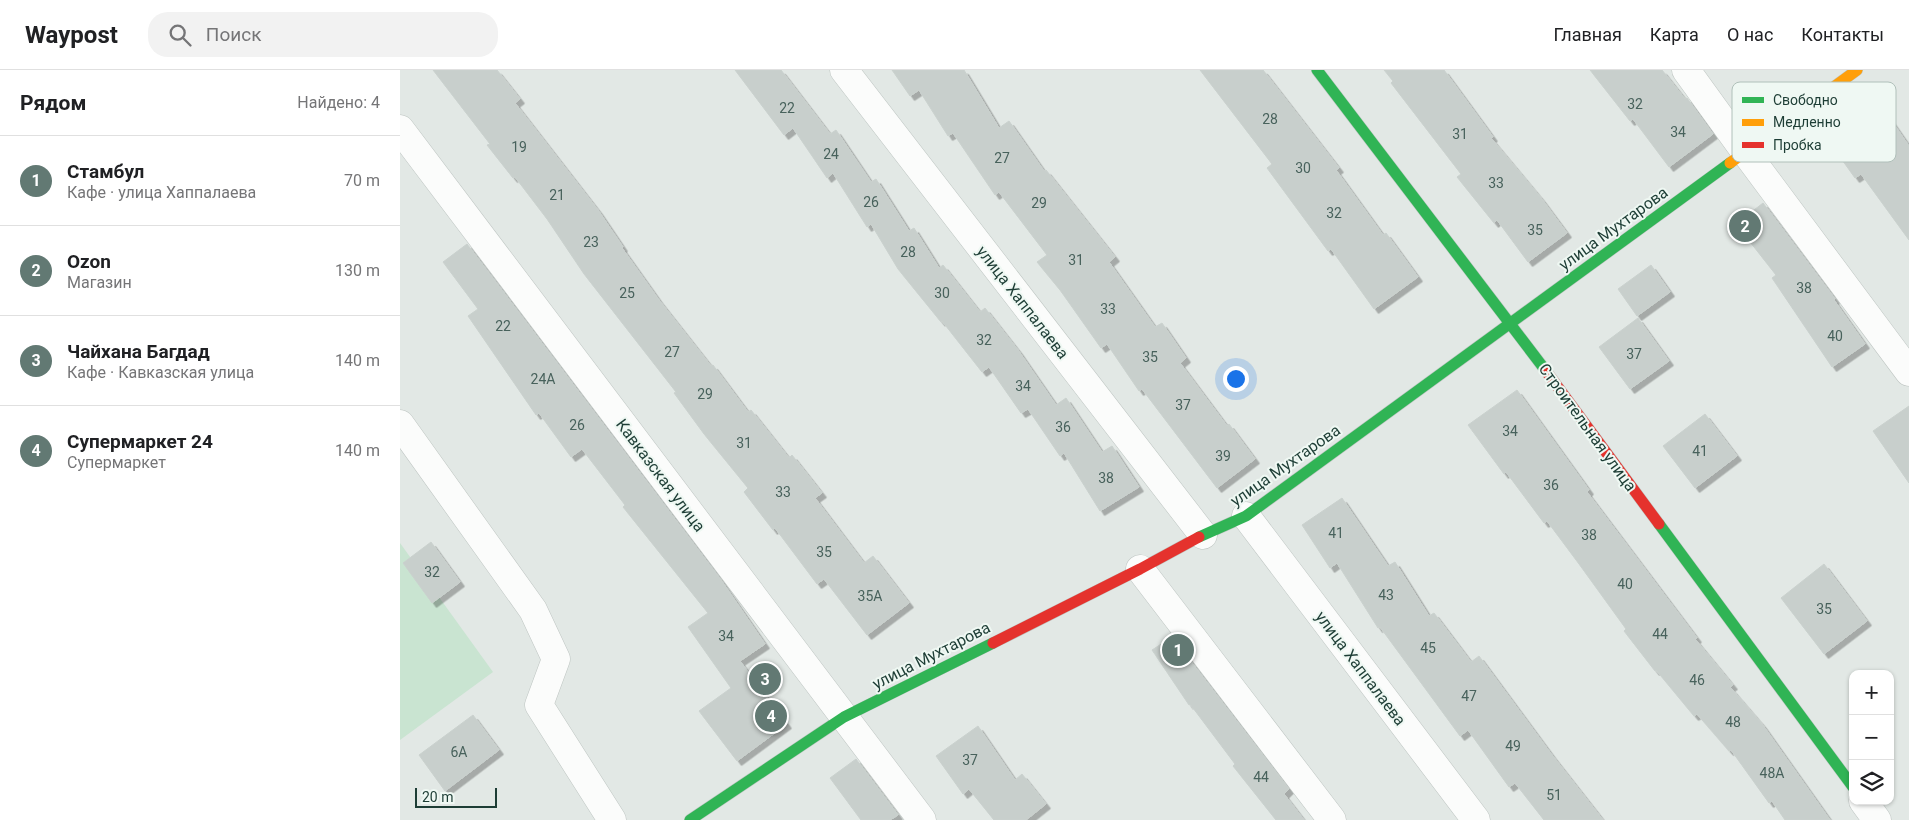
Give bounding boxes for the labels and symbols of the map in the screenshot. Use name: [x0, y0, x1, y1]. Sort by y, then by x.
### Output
legend: [1732, 82, 1896, 162]
text: Свободно: [1773, 92, 1838, 108]
house number: 32: [1627, 96, 1643, 112]
house number: 22: [779, 100, 795, 116]
house number: 28: [1262, 111, 1278, 127]
text: Медленно: [1773, 114, 1841, 130]
house number: 34: [1670, 124, 1686, 140]
house number: 31: [1452, 126, 1468, 142]
text: Пробка: [1773, 137, 1822, 153]
house number: 19: [511, 139, 527, 155]
house number: 24: [823, 146, 839, 162]
house number: 27: [994, 150, 1010, 166]
house number: 30: [1295, 160, 1311, 176]
house number: 33: [1488, 175, 1504, 191]
street label: улица Мухтарова: [1555, 183, 1671, 274]
house number: 21: [549, 187, 565, 203]
house number: 26: [863, 194, 879, 210]
house number: 29: [1031, 195, 1047, 211]
house number: 32: [1326, 205, 1342, 221]
pin: 2: [1729, 207, 1761, 245]
house number: 35: [1527, 222, 1543, 238]
house number: 23: [583, 234, 599, 250]
street label: улица Хаппалаева: [973, 242, 1073, 363]
house number: 28: [900, 244, 916, 260]
house number: 31: [1068, 252, 1084, 268]
house number: 38: [1796, 280, 1812, 296]
house number: 25: [619, 285, 635, 301]
house number: 30: [934, 285, 950, 301]
house number: 33: [1100, 301, 1116, 317]
house number: 22: [495, 318, 511, 334]
house number: 40: [1827, 328, 1843, 344]
house number: 32: [976, 332, 992, 348]
house number: 27: [664, 344, 680, 360]
house number: 37: [1626, 346, 1642, 362]
house number: 35: [1142, 349, 1158, 365]
street label: Строительная улица: [1535, 360, 1640, 495]
your location: [1223, 366, 1249, 392]
house number: 24А: [531, 371, 555, 387]
house number: 34: [1015, 378, 1031, 394]
house number: 29: [697, 386, 713, 402]
house number: 37: [1175, 397, 1191, 413]
street label: Кавказская улица: [612, 415, 709, 535]
house number: 26: [569, 417, 585, 433]
house number: 36: [1055, 419, 1071, 435]
street label: улица Мухтарова: [1227, 420, 1344, 510]
house number: 34: [1502, 423, 1518, 439]
house number: 31: [736, 435, 752, 451]
house number: 41: [1692, 443, 1708, 459]
house number: 39: [1215, 448, 1231, 464]
house number: 38: [1098, 470, 1114, 486]
house number: 36: [1543, 477, 1559, 493]
house number: 33: [775, 484, 791, 500]
house number: 41: [1328, 525, 1344, 541]
house number: 38: [1581, 527, 1597, 543]
house number: 35: [816, 544, 832, 560]
house number: 32: [424, 564, 440, 580]
house number: 40: [1617, 576, 1633, 592]
house number: 43: [1378, 587, 1394, 603]
house number: 35А: [858, 588, 882, 604]
house number: 35: [1816, 601, 1832, 617]
street label: улица Хаппалаева: [1311, 607, 1410, 729]
street label: улица Мухтарова: [869, 618, 993, 693]
house number: 44: [1652, 626, 1668, 642]
house number: 34: [718, 628, 734, 644]
pin: 1: [1162, 631, 1194, 669]
house number: 45: [1420, 640, 1436, 656]
pin: 3: [749, 660, 781, 698]
house number: 46: [1689, 672, 1705, 688]
house number: 47: [1461, 688, 1477, 704]
pin: 4: [755, 697, 787, 735]
house number: 48: [1725, 714, 1741, 730]
house number: 49: [1505, 738, 1521, 754]
house number: 6А: [450, 744, 468, 760]
house number: 37: [962, 752, 978, 768]
house number: 48А: [1760, 765, 1784, 781]
house number: 44: [1253, 769, 1269, 785]
scale bar: [415, 785, 498, 808]
house number: 51: [1546, 787, 1562, 803]

